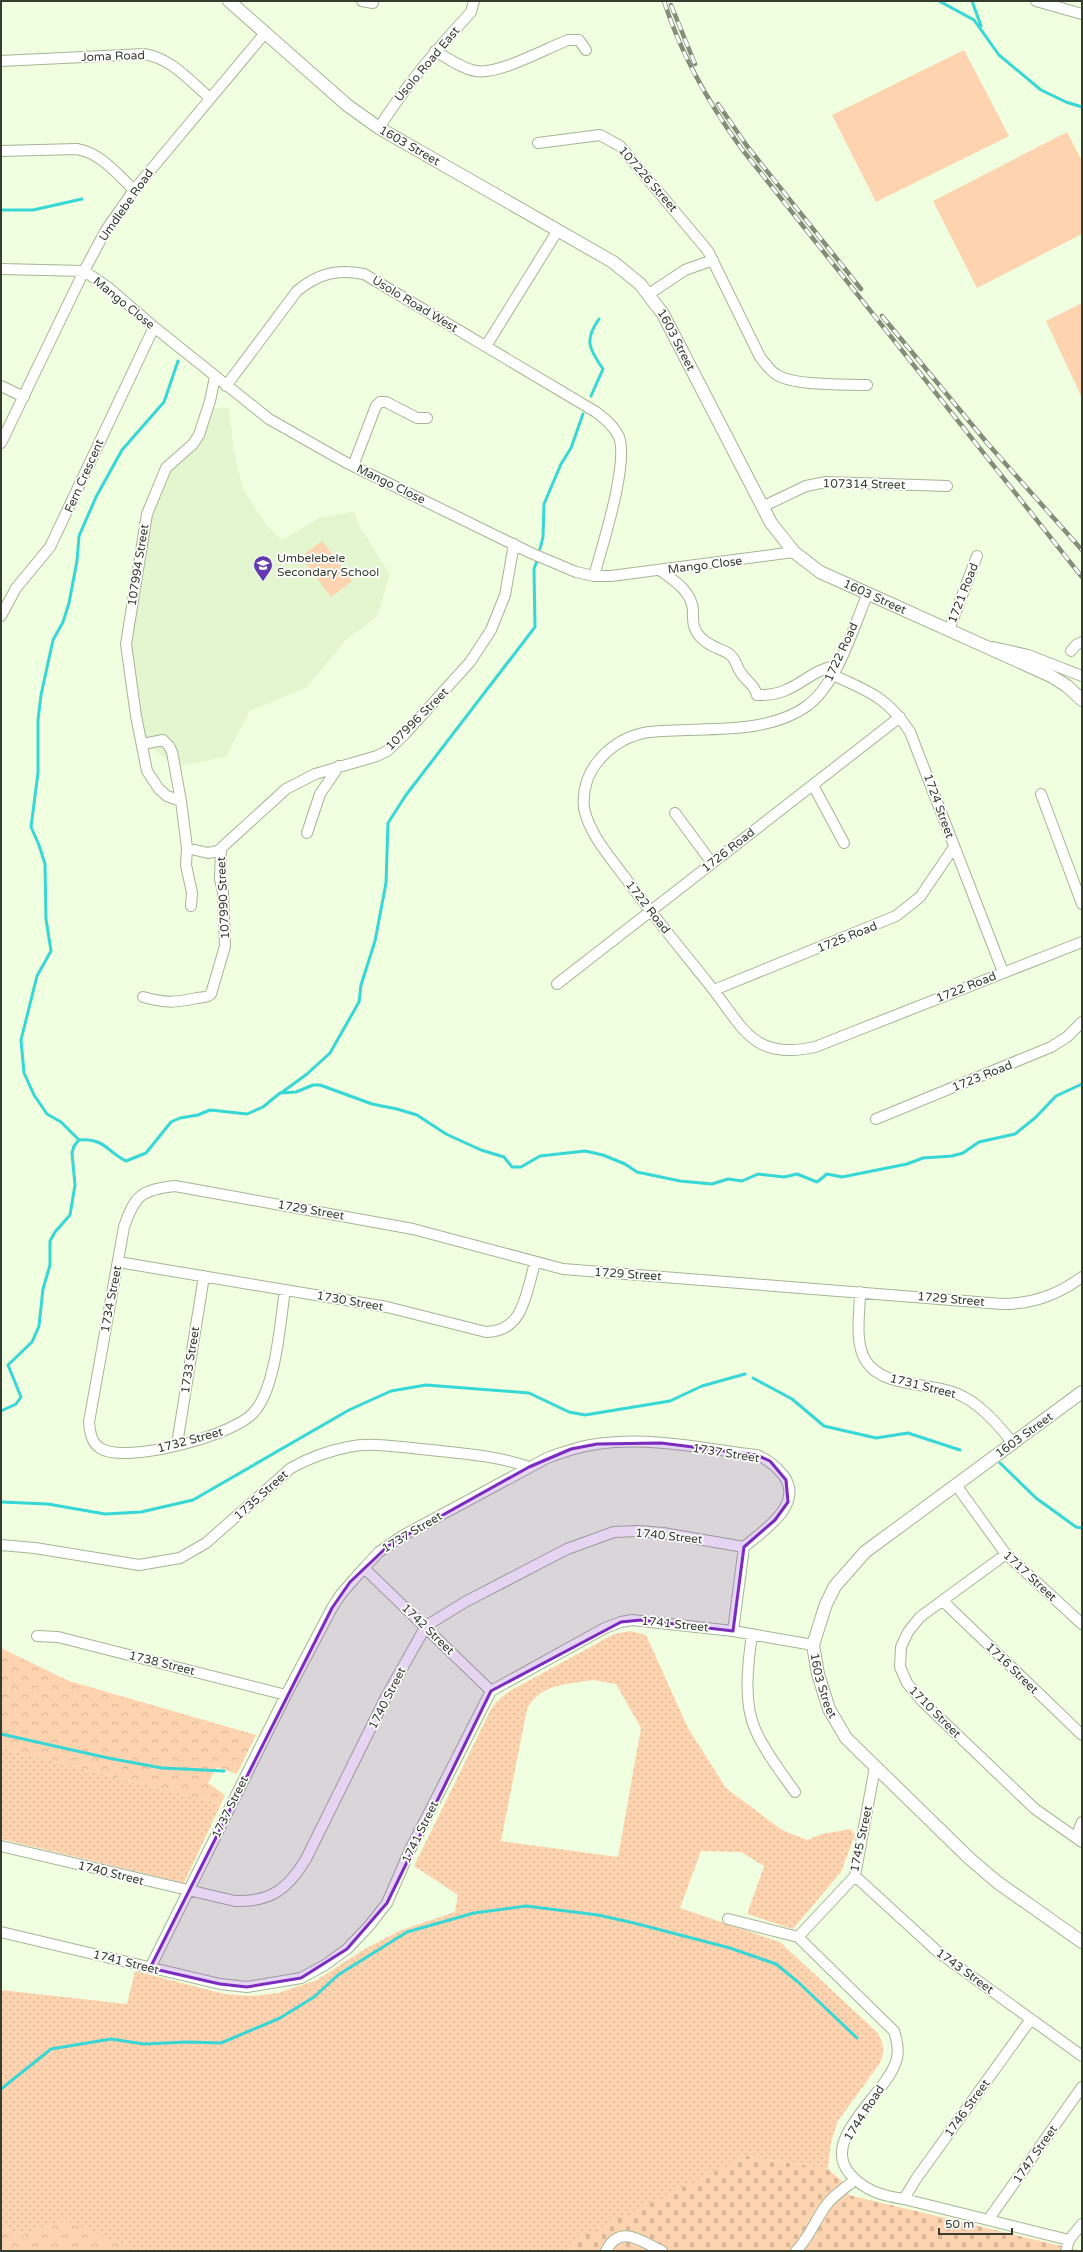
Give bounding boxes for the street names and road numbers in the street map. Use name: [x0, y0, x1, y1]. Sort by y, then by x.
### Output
street label: Usolo Road East: [392, 23, 463, 104]
street label: Joma Road: [81, 48, 145, 64]
street label: 1603 Street: [377, 123, 443, 169]
street label: 107226 Street: [616, 143, 681, 215]
street label: Umdlebe Road: [96, 166, 156, 244]
street label: Usolo Road West: [370, 273, 461, 335]
street label: Mango Close: [91, 274, 158, 332]
street label: 1603 Street: [655, 306, 698, 373]
street label: Fern Crescent: [62, 437, 107, 515]
street label: Mango Close: [354, 461, 428, 507]
street label: 107314 Street: [823, 476, 906, 492]
street label: 107994 Street: [125, 523, 151, 607]
street label: Mango Close: [667, 553, 743, 577]
street label: 1721 Road: [945, 561, 981, 625]
street label: 1603 Street: [841, 576, 909, 617]
street label: 1722 Road: [821, 620, 861, 684]
street label: 107996 Street: [383, 685, 451, 753]
street label: 1724 Street: [921, 772, 957, 841]
street label: 1726 Road: [699, 825, 757, 875]
street label: 107990 Street: [214, 856, 232, 940]
street label: 1722 Road: [623, 878, 673, 936]
street label: 1725 Road: [815, 919, 879, 955]
street label: 1722 Road: [934, 969, 998, 1005]
street label: 1723 Road: [950, 1058, 1014, 1094]
street label: 1729 Street: [277, 1197, 346, 1223]
street label: 1734 Street: [98, 1264, 124, 1333]
street label: 1729 Street: [594, 1265, 663, 1283]
street label: 1730 Street: [316, 1288, 385, 1314]
street label: 1729 Street: [917, 1289, 986, 1309]
street label: 1733 Street: [178, 1325, 202, 1394]
street label: 1731 Street: [889, 1371, 958, 1401]
street label: 1603 Street: [993, 1409, 1056, 1461]
street label: 1732 Street: [156, 1424, 225, 1456]
street label: 1737 Street: [692, 1441, 761, 1465]
street label: 1735 Street: [231, 1467, 291, 1523]
street label: 1737 Street: [379, 1508, 445, 1555]
street label: 1740 Street: [635, 1526, 704, 1547]
street label: 1717 Street: [1001, 1548, 1060, 1604]
street label: 1742 Street: [399, 1600, 457, 1658]
street label: 1741 Street: [641, 1614, 710, 1635]
street label: 1716 Street: [983, 1639, 1041, 1697]
street label: 1738 Street: [128, 1648, 197, 1678]
street label: 1603 Street: [807, 1652, 840, 1721]
street label: 1740 Street: [365, 1664, 409, 1731]
street label: 1710 Street: [906, 1683, 964, 1741]
street label: 1737 Street: [209, 1773, 251, 1840]
street label: 1741 Street: [399, 1798, 441, 1865]
street label: 1745 Street: [847, 1804, 875, 1873]
street label: 1740 Street: [77, 1858, 146, 1888]
street label: 1743 Street: [934, 1945, 997, 1997]
street label: 1741 Street: [92, 1947, 161, 1977]
street label: 1746 Street: [941, 2076, 993, 2139]
street label: 1744 Road: [841, 2083, 887, 2143]
street label: 1747 Street: [1010, 2122, 1060, 2186]

